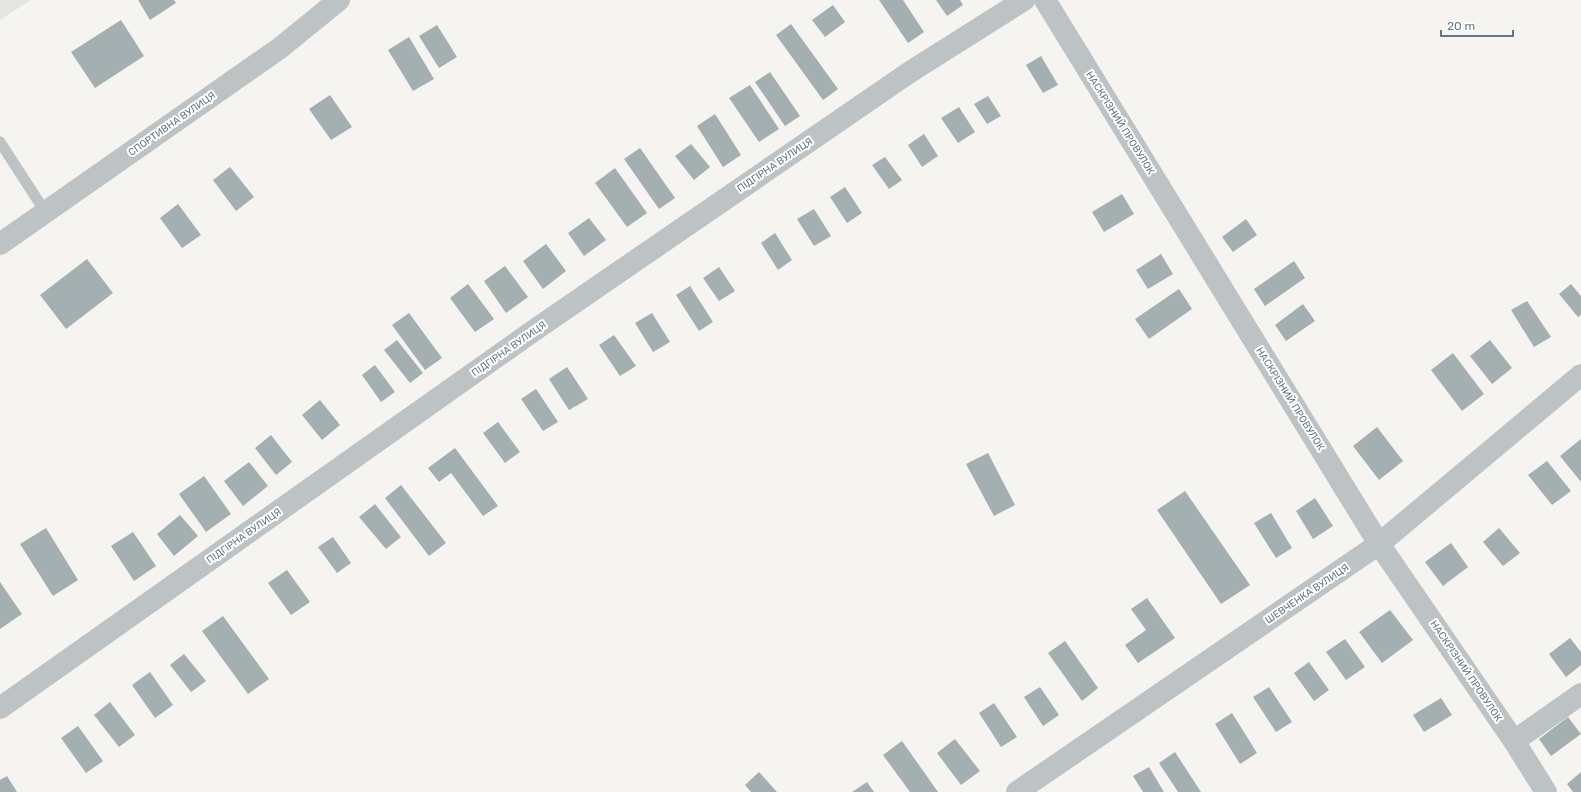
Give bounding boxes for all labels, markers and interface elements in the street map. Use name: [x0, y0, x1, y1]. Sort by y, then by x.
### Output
scale bar: [1441, 12, 1513, 38]
text: 20 m: [1447, 19, 1475, 33]
street label: НАСКРІЗНИЙ ПРОВУЛОК: [1083, 69, 1157, 177]
street label: СПОРТИВНА ВУЛИЦЯ: [126, 89, 218, 159]
street label: ПІДГІРНА ВУЛИЦЯ: [735, 135, 815, 195]
street label: ПІДГІРНА ВУЛИЦЯ: [469, 319, 549, 379]
street label: НАСКРІЗНИЙ ПРОВУЛОК: [1253, 345, 1327, 453]
street label: ПІДГІРНА ВУЛИЦЯ: [204, 506, 284, 566]
street label: ШЕВЧЕНКА ВУЛИЦЯ: [1263, 562, 1351, 626]
street label: НАСКРІЗНИЙ ПРОВУЛОК: [1428, 618, 1505, 724]

